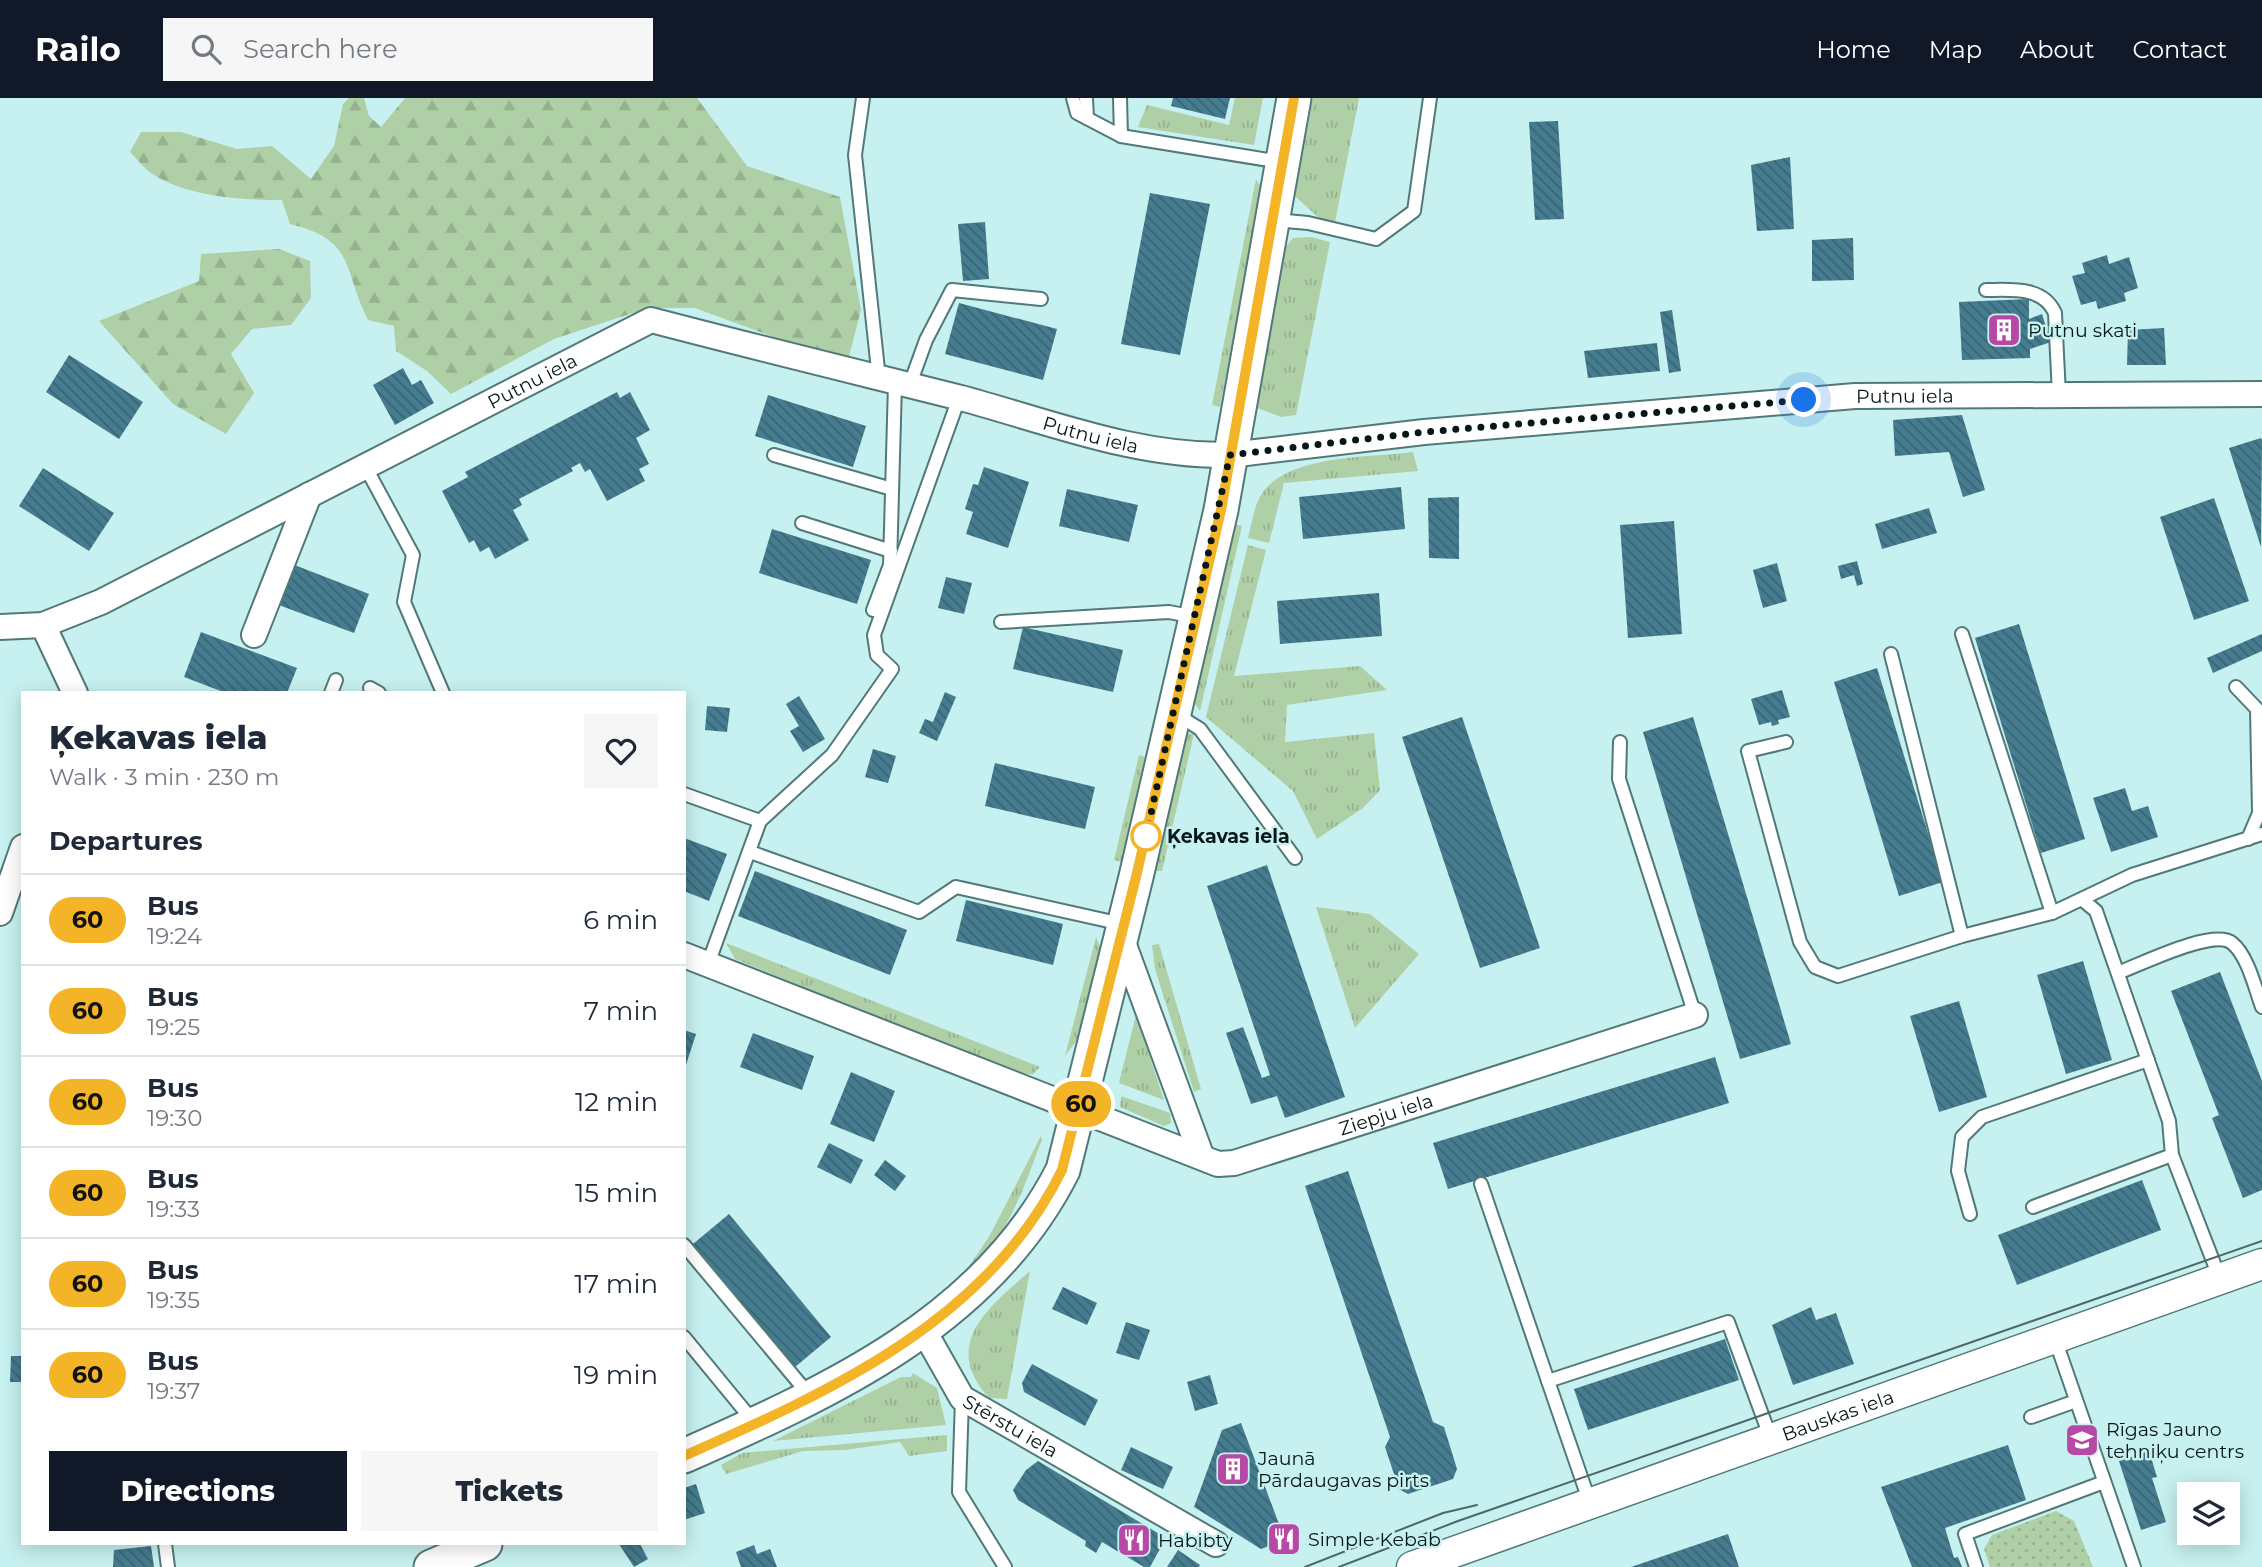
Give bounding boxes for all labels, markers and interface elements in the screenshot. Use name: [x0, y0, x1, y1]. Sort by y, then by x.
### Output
search box: [163, 18, 653, 81]
text: Railo: [35, 29, 121, 69]
icon: search: [187, 30, 225, 68]
text: Search here: [243, 33, 398, 65]
text: Home: [1816, 35, 1891, 64]
text: Map: [1929, 35, 1982, 64]
text: About: [2020, 35, 2094, 64]
text: Contact: [2132, 35, 2227, 64]
building icon: Putnu skati: [1985, 311, 2023, 349]
place label: Putnu skati: [2028, 319, 2137, 342]
street label: Putnu iela: [483, 348, 581, 413]
your location: [1786, 382, 1821, 417]
street label: Putnu iela: [1856, 384, 1954, 407]
street label: Putnu iela: [1040, 411, 1140, 458]
button: heart: [584, 714, 658, 788]
text: Ķekavas iela: [49, 717, 267, 757]
text: Walk · 3 min · 230 m: [49, 763, 279, 791]
marker: Ķekavas iela: [1131, 821, 1161, 851]
text: Departures: [49, 825, 203, 857]
place label: Ķekavas iela: [1167, 825, 1290, 849]
text: Bus: [147, 890, 199, 922]
text: 6 min: [583, 904, 658, 936]
text: 60: [72, 905, 103, 934]
text: 19:24: [147, 922, 202, 950]
text: Bus: [147, 981, 199, 1013]
text: 7 min: [584, 995, 658, 1027]
text: 60: [72, 996, 103, 1025]
text: 19:25: [147, 1013, 200, 1041]
text: Bus: [147, 1072, 199, 1104]
line badge: 60: [1050, 1081, 1112, 1127]
text: 12 min: [575, 1086, 658, 1118]
text: 60: [72, 1087, 103, 1116]
street label: Ziepju iela: [1336, 1088, 1436, 1140]
text: 60: [1065, 1089, 1097, 1118]
text: 19:30: [147, 1104, 202, 1132]
text: Bus: [147, 1163, 199, 1195]
text: 15 min: [575, 1177, 658, 1209]
text: 60: [72, 1178, 103, 1207]
text: 19:33: [147, 1195, 200, 1223]
text: Bus: [147, 1254, 199, 1286]
text: 17 min: [574, 1268, 658, 1300]
text: 60: [72, 1269, 103, 1298]
text: 19:35: [147, 1286, 200, 1314]
text: Bus: [147, 1345, 199, 1377]
text: 19 min: [574, 1359, 658, 1391]
text: 60: [72, 1360, 103, 1389]
text: 19:37: [147, 1377, 200, 1405]
street label: Bauskas iela: [1779, 1385, 1897, 1446]
street label: Stērstu iela: [959, 1390, 1062, 1462]
place label: Rīgas Jauno tehniķu centrs: [2106, 1418, 2244, 1464]
school or university icon: Rīgas Jauno tehniķu centrs: [2063, 1421, 2101, 1459]
place label: Jaunā Pārdaugavas pirts: [1257, 1447, 1429, 1492]
building icon: Jaunā Pārdaugavas pirts: [1214, 1450, 1252, 1488]
button: Directions: [49, 1451, 347, 1531]
button: Tickets: [361, 1451, 658, 1531]
map controls: [2177, 1482, 2240, 1545]
button: layers: [2177, 1482, 2240, 1545]
restaurant icon: Simple Kebab: [1265, 1520, 1303, 1558]
restaurant icon: Habibty: [1115, 1521, 1153, 1559]
place label: Simple Kebab: [1308, 1528, 1441, 1551]
place label: Habibty: [1158, 1529, 1234, 1552]

